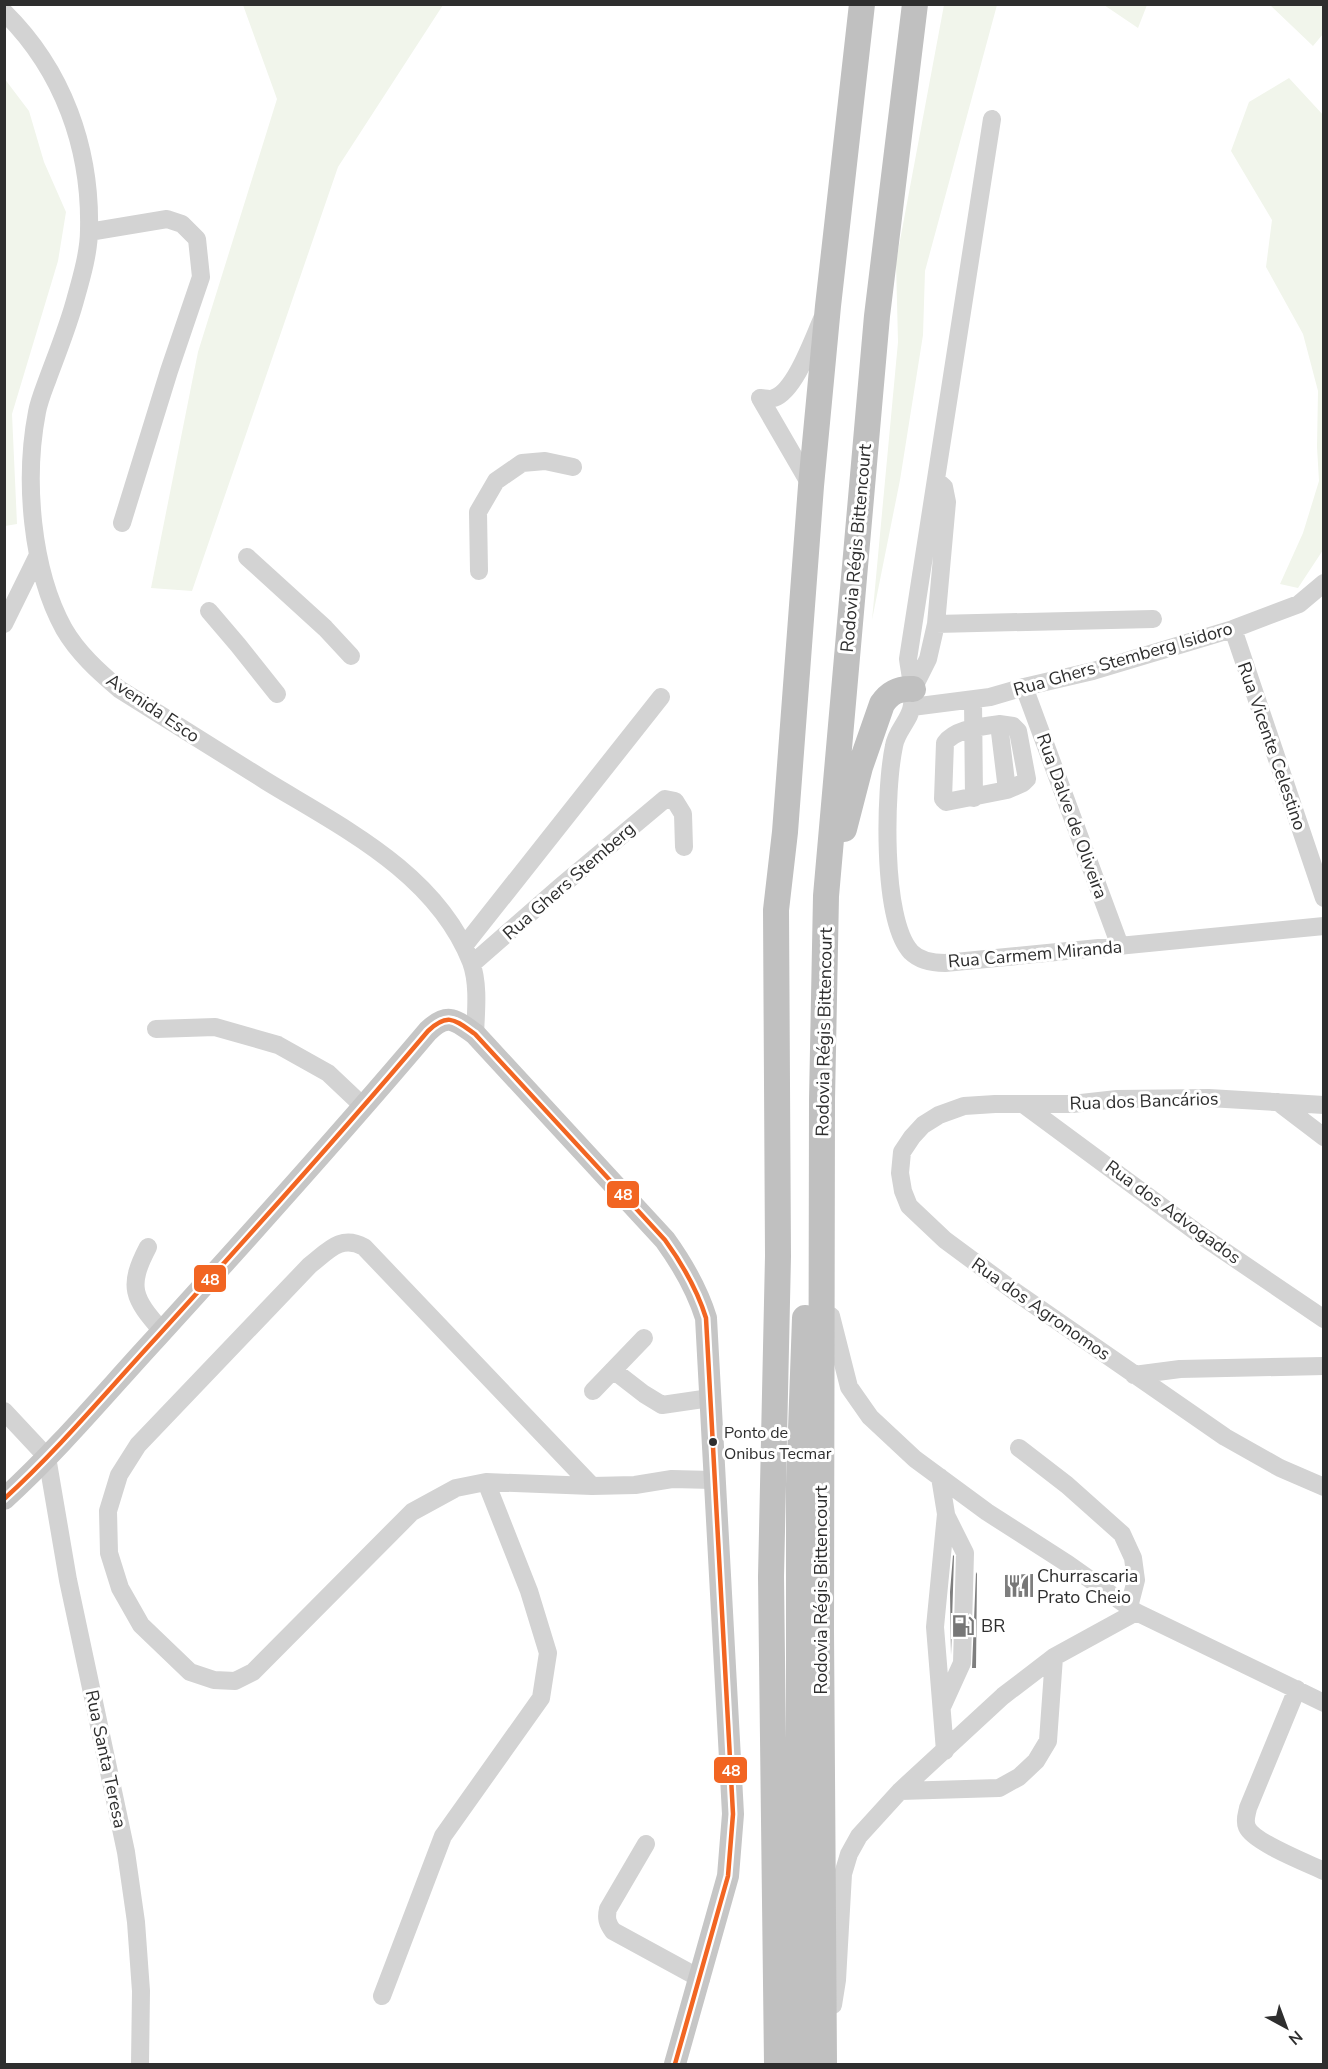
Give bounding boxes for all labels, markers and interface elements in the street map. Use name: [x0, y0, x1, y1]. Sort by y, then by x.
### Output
street label: Rodovia Régis Bittencourt: [835, 442, 877, 653]
street label: Rua Ghers Stemberg Isidoro: [1011, 616, 1235, 702]
street label: Rua Vicente Celestino: [1232, 659, 1312, 833]
street label: Avenida Esco: [102, 668, 204, 748]
street label: Rua Dalve de Oliveira: [1031, 730, 1113, 902]
street label: Rua Ghers Stemberg: [498, 817, 640, 945]
street label: Rodovia Régis Bittencourt: [810, 927, 838, 1137]
street label: Rua Carmem Miranda: [947, 934, 1123, 974]
street label: Rua dos Bancários: [1069, 1086, 1219, 1116]
street label: Rua dos Advogados: [1100, 1155, 1246, 1269]
line badge: 48: [606, 1180, 640, 1209]
text: 48: [613, 1184, 633, 1206]
street label: Rua dos Agronomos: [967, 1252, 1115, 1366]
line badge: 48: [193, 1264, 227, 1293]
text: 48: [200, 1269, 220, 1291]
place label: Ponto de Onibus Tecmar: [724, 1422, 832, 1465]
marker: Ponto de Onibus Tecmar: [707, 1436, 719, 1448]
street label: Rodovia Régis Bittencourt: [809, 1485, 833, 1695]
place label: Churrascaria Prato Cheio: [1037, 1564, 1138, 1609]
restaurant icon: Churrascaria Prato Cheio: [1006, 1573, 1032, 1599]
fuel station icon: BR: [950, 1613, 976, 1639]
place label: BR: [981, 1614, 1005, 1638]
street label: Rua Santa Teresa: [80, 1688, 132, 1830]
line badge: 48: [713, 1756, 748, 1784]
text: 48: [721, 1760, 741, 1782]
north arrow: [1256, 1997, 1316, 2057]
text: N: [1283, 2025, 1307, 2050]

